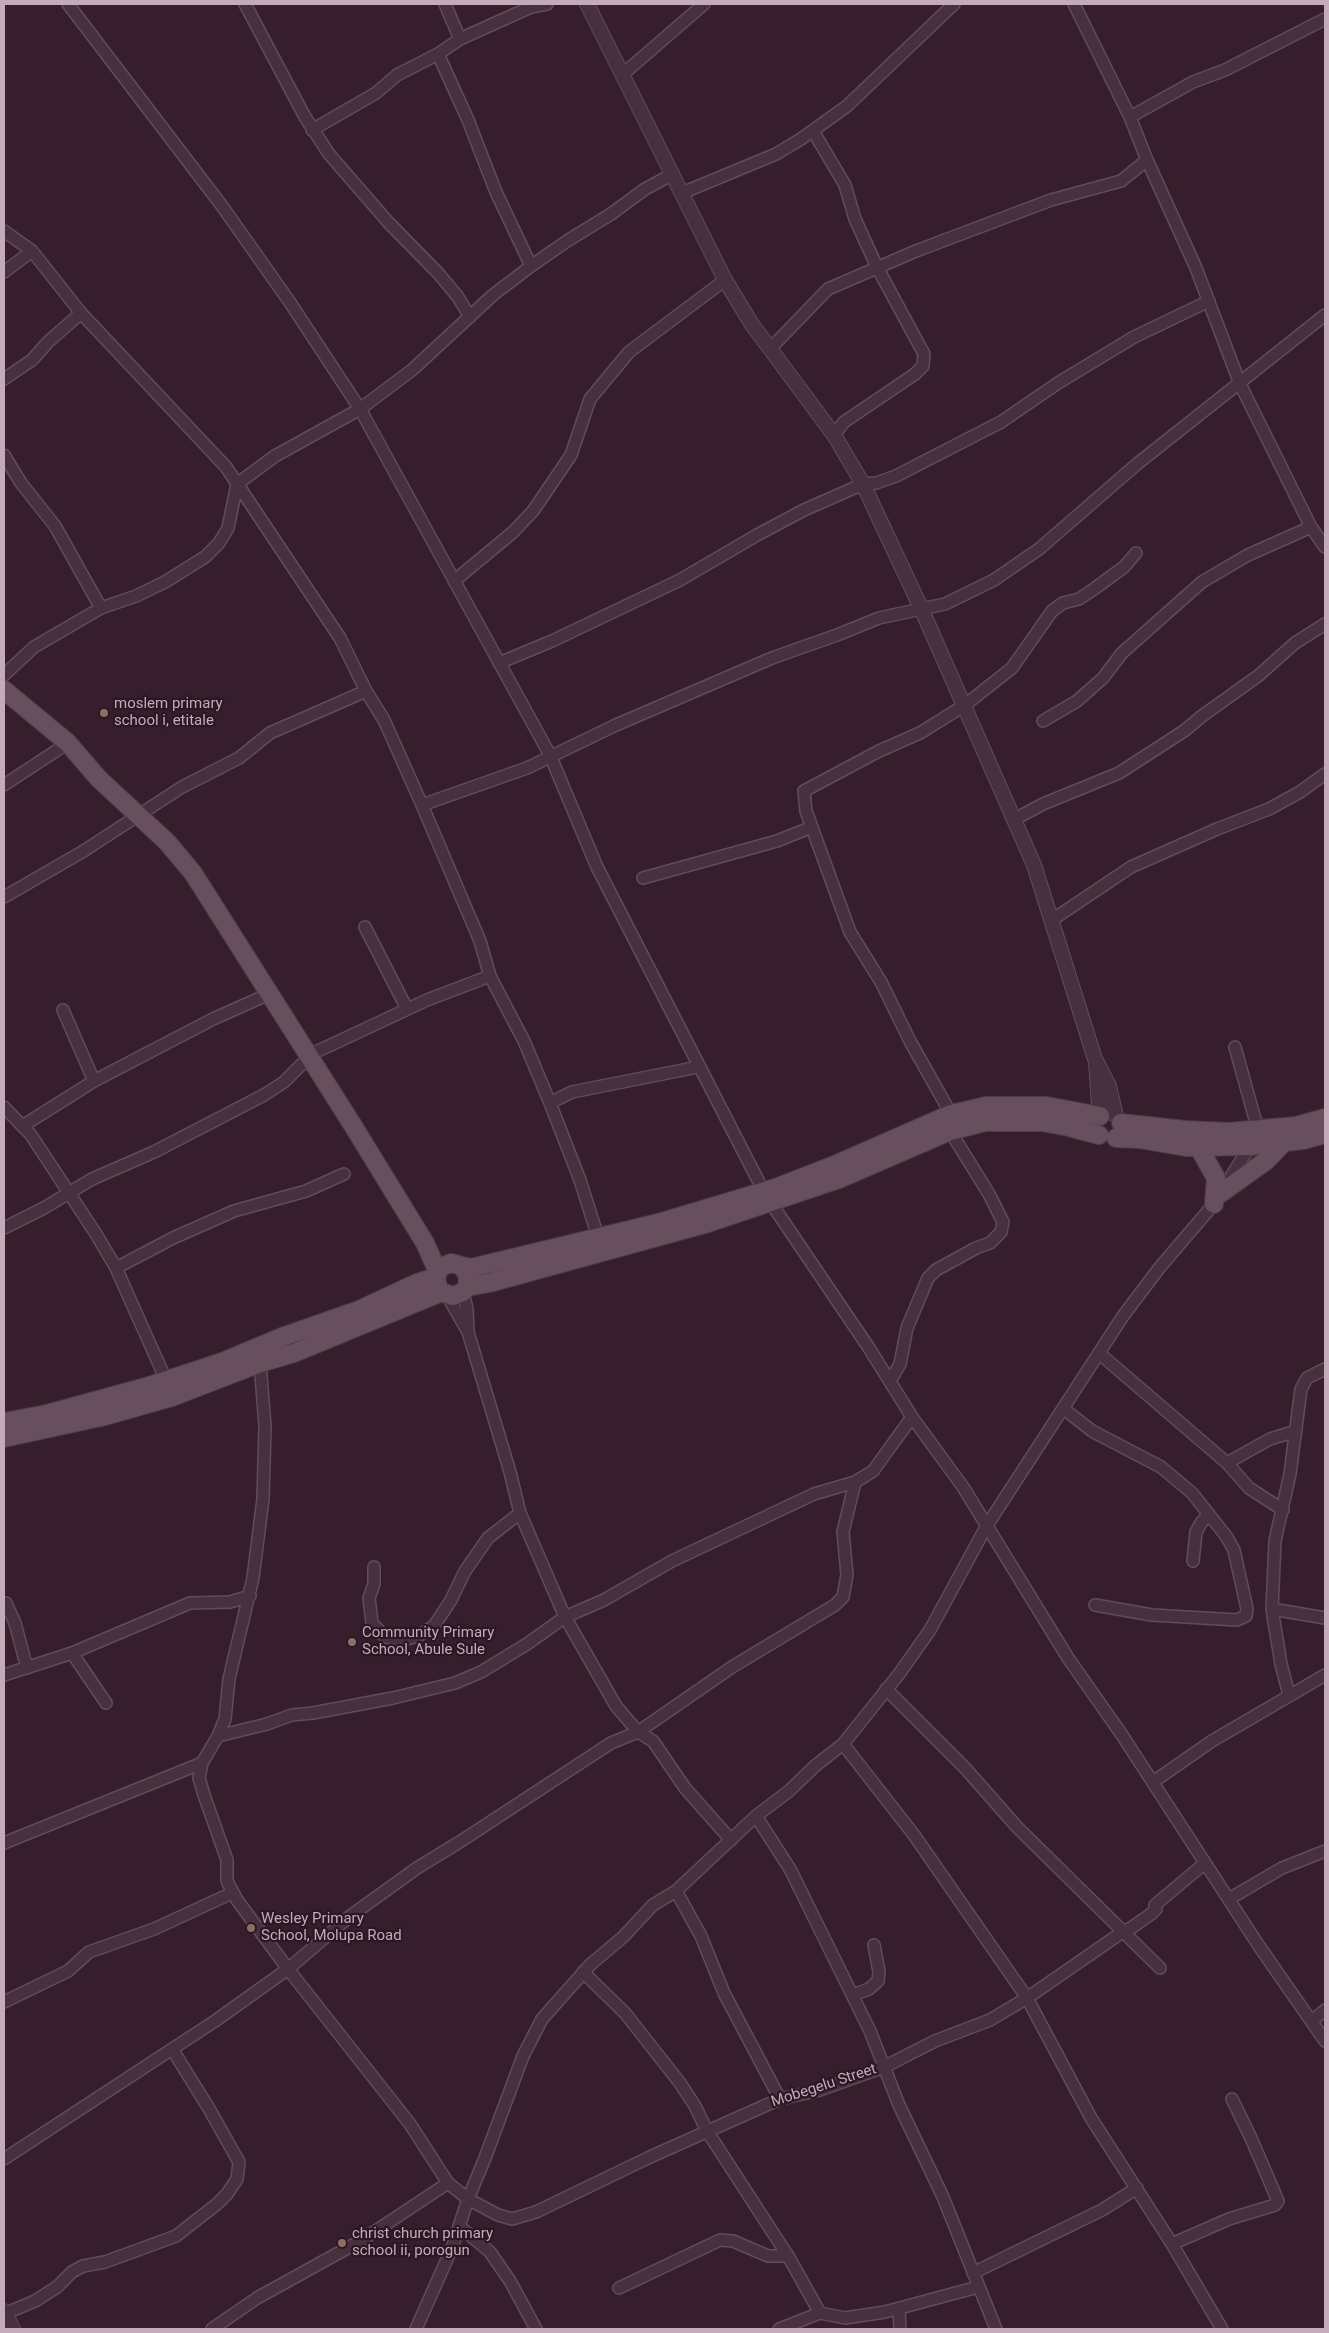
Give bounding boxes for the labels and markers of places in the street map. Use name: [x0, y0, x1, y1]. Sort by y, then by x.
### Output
place label: moslem primary school i, etitale: [114, 695, 223, 730]
marker: moslem primary school i, etitale: [98, 707, 110, 719]
place label: Community Primary School, Abule Sule: [362, 1624, 494, 1659]
marker: Community Primary School, Abule Sule: [346, 1636, 358, 1648]
place label: Wesley Primary School, Molupa Road: [261, 1910, 402, 1945]
marker: Wesley Primary School, Molupa Road: [245, 1922, 257, 1934]
place label: christ church primary school ii, porogun: [352, 2225, 493, 2260]
marker: christ church primary school ii, porogun: [336, 2237, 348, 2249]

